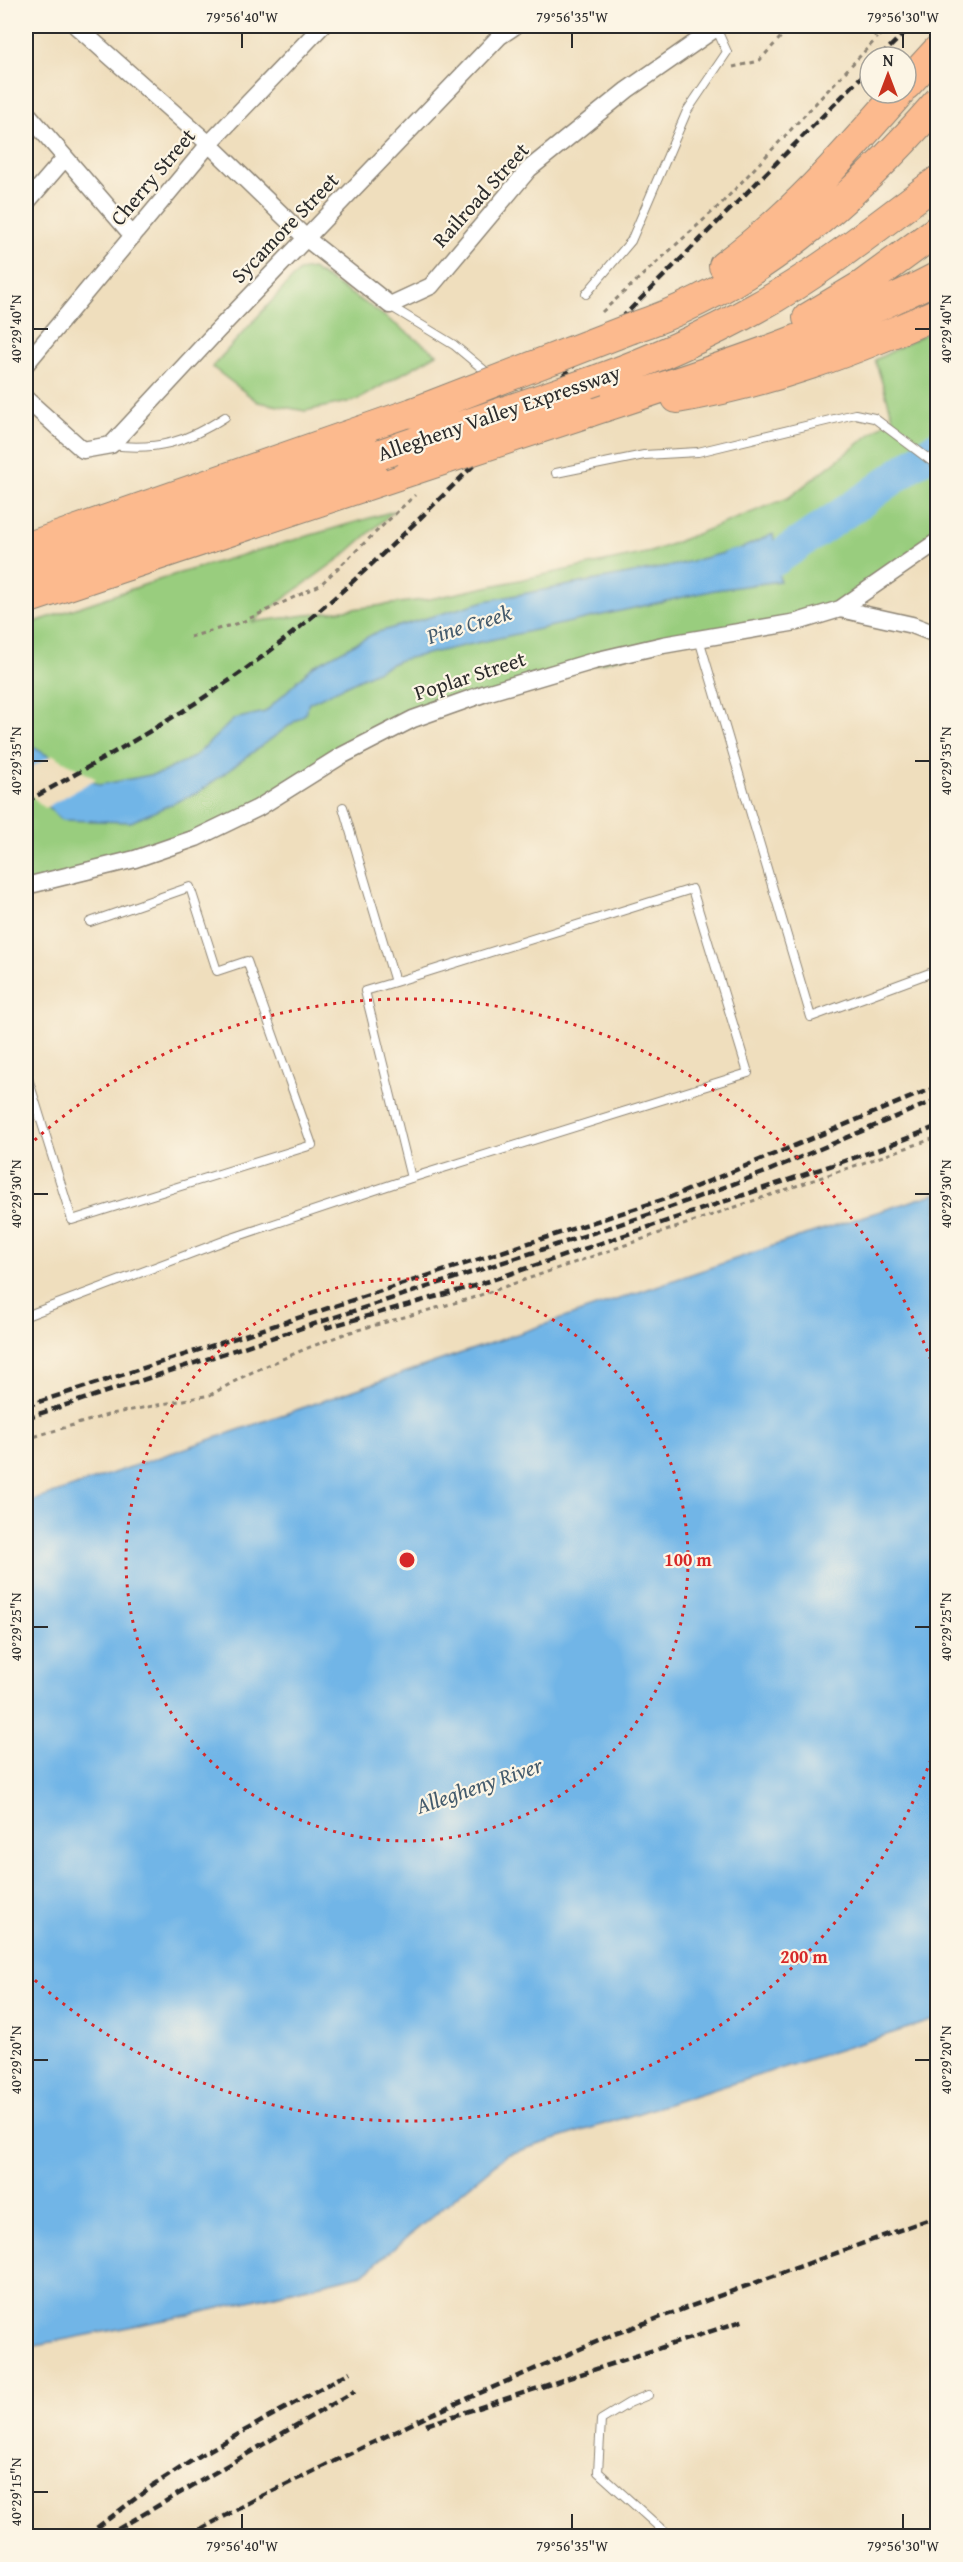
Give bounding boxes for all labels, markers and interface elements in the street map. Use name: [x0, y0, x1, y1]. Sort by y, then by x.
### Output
text: 79°56'40"W: [206, 6, 278, 27]
text: 79°56'35"W: [536, 6, 608, 27]
text: 79°56'30"W: [867, 6, 939, 27]
north arrow: [858, 45, 918, 105]
text: N: [883, 48, 894, 72]
street label: Cherry Street: [103, 121, 203, 232]
street label: Railroad Street: [425, 135, 537, 254]
street label: Sycamore Street: [224, 165, 346, 290]
text: 40°29'40"N: [5, 294, 26, 363]
text: 40°29'40"N: [935, 294, 956, 363]
street label: Allegheny Valley Expressway: [373, 356, 625, 469]
water label: Pine Creek: [422, 596, 516, 652]
street label: Poplar Street: [410, 643, 530, 708]
text: 40°29'35"N: [5, 726, 26, 795]
text: 40°29'35"N: [935, 726, 956, 795]
text: 40°29'30"N: [5, 1159, 26, 1228]
text: 40°29'30"N: [935, 1159, 956, 1228]
text: 100 m: [664, 1546, 712, 1573]
centre of rings: [397, 1550, 417, 1570]
text: 40°29'25"N: [5, 1592, 26, 1661]
text: 40°29'25"N: [935, 1592, 956, 1661]
water label: Allegheny River: [411, 1748, 547, 1822]
text: 200 m: [780, 1943, 828, 1970]
text: 40°29'20"N: [5, 2025, 26, 2094]
text: 40°29'20"N: [935, 2025, 956, 2094]
text: 40°29'15"N: [5, 2457, 26, 2526]
text: 79°56'40"W: [206, 2535, 278, 2556]
text: 79°56'35"W: [536, 2535, 608, 2556]
text: 79°56'30"W: [867, 2535, 939, 2556]

